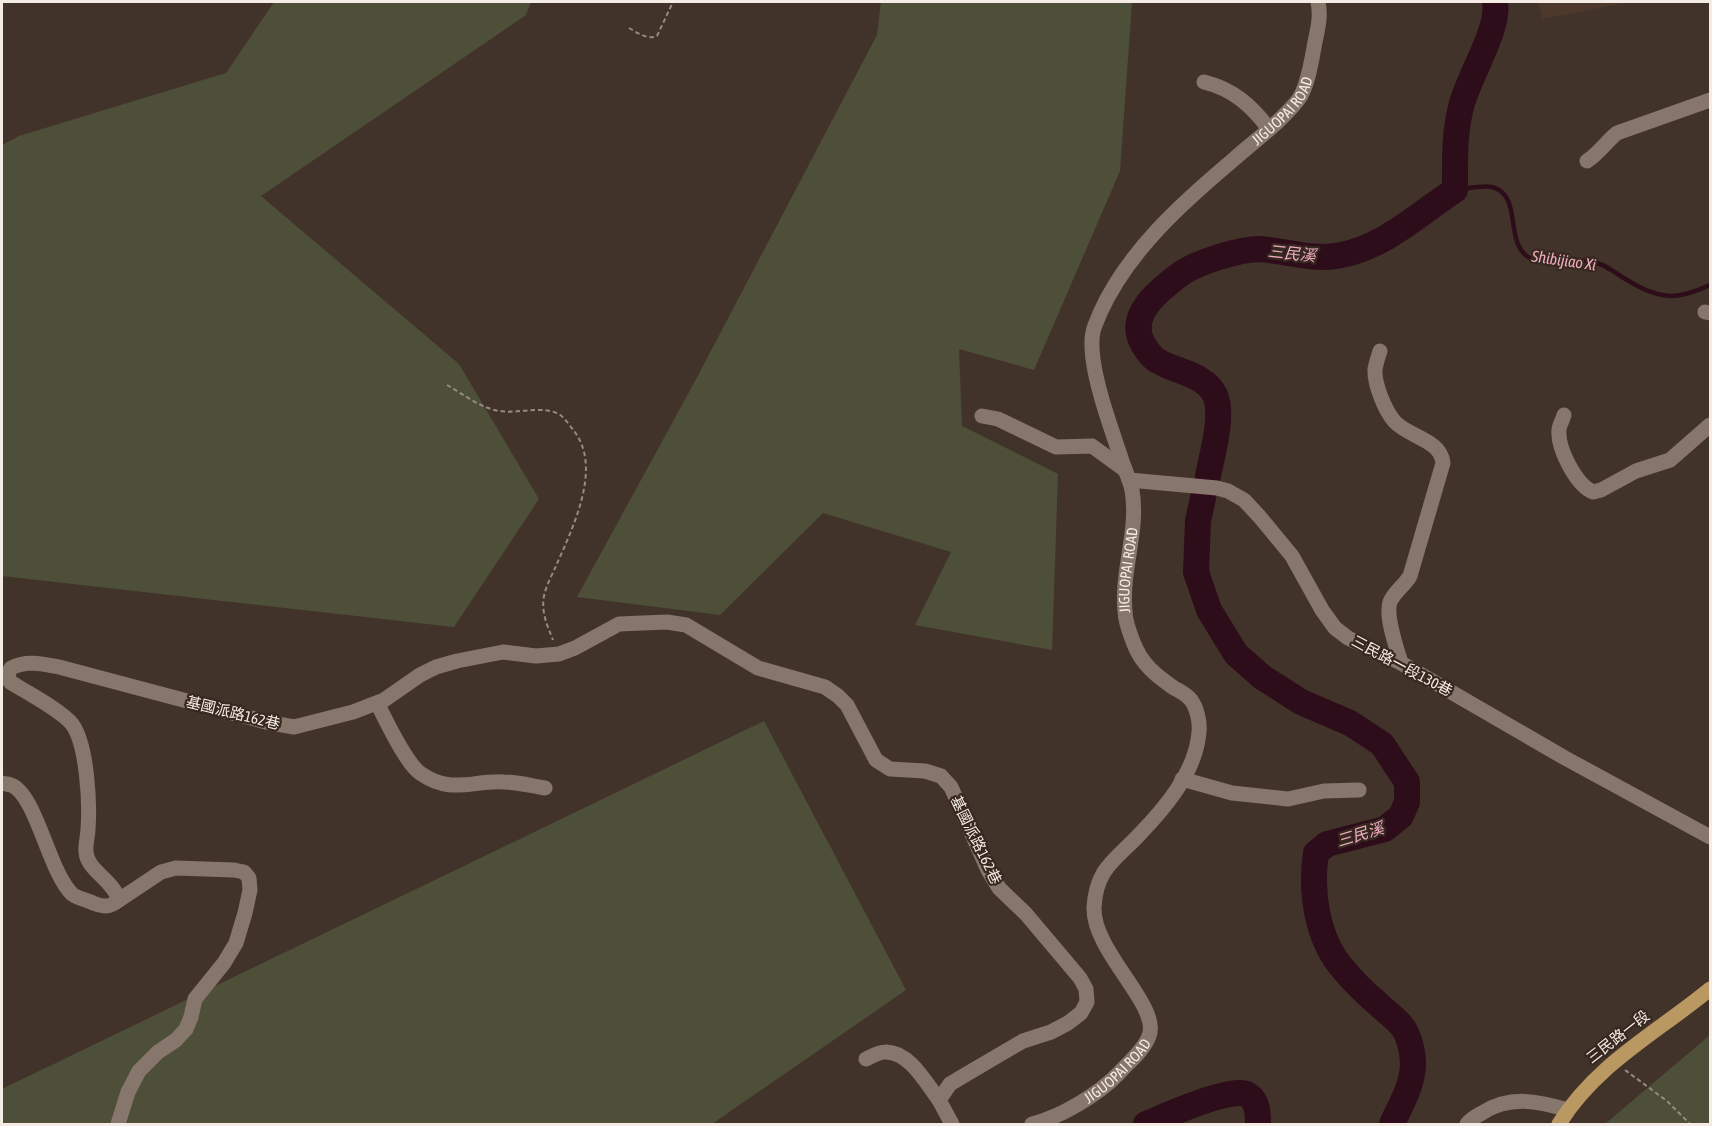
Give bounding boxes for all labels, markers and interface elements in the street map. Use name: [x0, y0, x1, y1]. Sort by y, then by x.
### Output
street label: JIGUOPAI ROAD: [1248, 75, 1316, 148]
water label: 三民溪: [1267, 242, 1319, 265]
water label: Shibijiao Xi: [1530, 246, 1598, 274]
street label: JIGUOPAI ROAD: [1115, 526, 1141, 614]
street label: 三民路一段130巷: [1349, 632, 1455, 699]
street label: 基國派路162巷: [184, 693, 282, 732]
street label: 基國派路162巷: [948, 793, 1005, 887]
water label: 三民溪: [1334, 818, 1387, 850]
street label: 三民路一段: [1583, 1007, 1652, 1066]
street label: JIGUOPAI ROAD: [1081, 1036, 1154, 1106]

